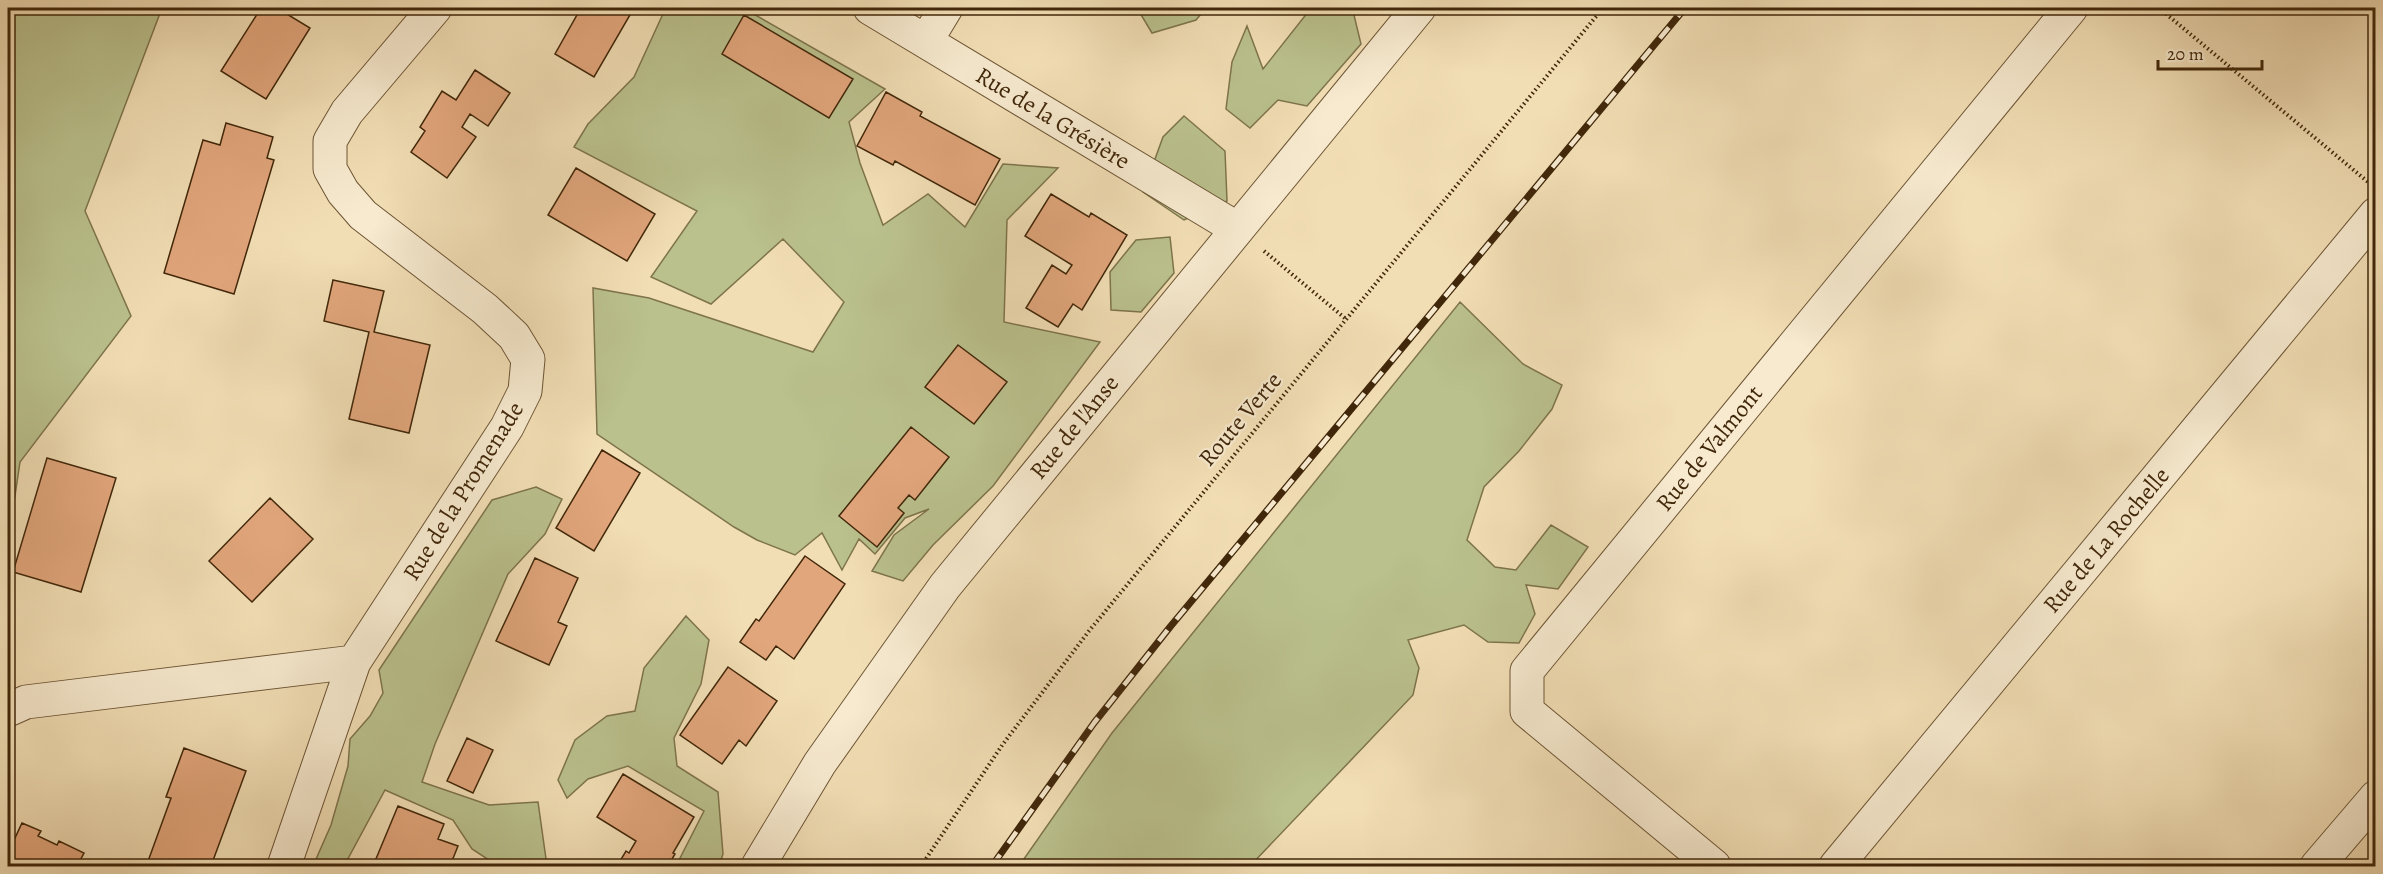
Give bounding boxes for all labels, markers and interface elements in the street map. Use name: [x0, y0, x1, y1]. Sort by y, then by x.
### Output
scale bar: [2158, 33, 2262, 71]
text: 20 m: [2167, 42, 2204, 66]
street label: Rue de la Grésière: [970, 59, 1136, 177]
street label: Route Verte: [1191, 365, 1289, 473]
street label: Rue de l'Anse: [1022, 368, 1126, 486]
street label: Rue de Valmont: [1648, 378, 1770, 518]
street label: Rue de la Promenade: [395, 396, 531, 586]
street label: Rue de La Rochelle: [2036, 460, 2176, 620]

